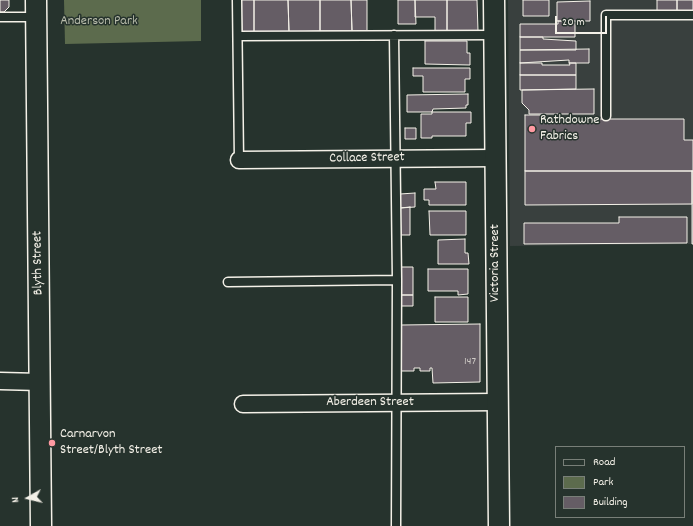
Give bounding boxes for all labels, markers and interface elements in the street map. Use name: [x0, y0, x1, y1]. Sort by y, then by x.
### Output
scale bar: [557, 8, 609, 34]
park label: Anderson Park: [60, 14, 138, 30]
text: 20 m: [562, 14, 585, 31]
place label: Rathdowne Fabrics: [540, 113, 599, 146]
marker: Rathdowne Fabrics: [527, 124, 537, 134]
street label: Collace Street: [329, 150, 405, 168]
street label: Victoria Street: [488, 224, 504, 302]
street label: Blyth Street: [30, 231, 48, 295]
house number: 147: [464, 355, 476, 369]
street label: Aberdeen Street: [326, 395, 414, 411]
place label: Carnarvon Street/Blyth Street: [60, 427, 162, 460]
marker: Carnarvon Street/Blyth Street: [47, 438, 57, 448]
legend: [555, 446, 685, 518]
text: Road: [593, 454, 615, 471]
text: Park: [593, 474, 613, 491]
north arrow: [8, 478, 48, 518]
text: Building: [593, 494, 628, 511]
text: N: [8, 496, 24, 503]

